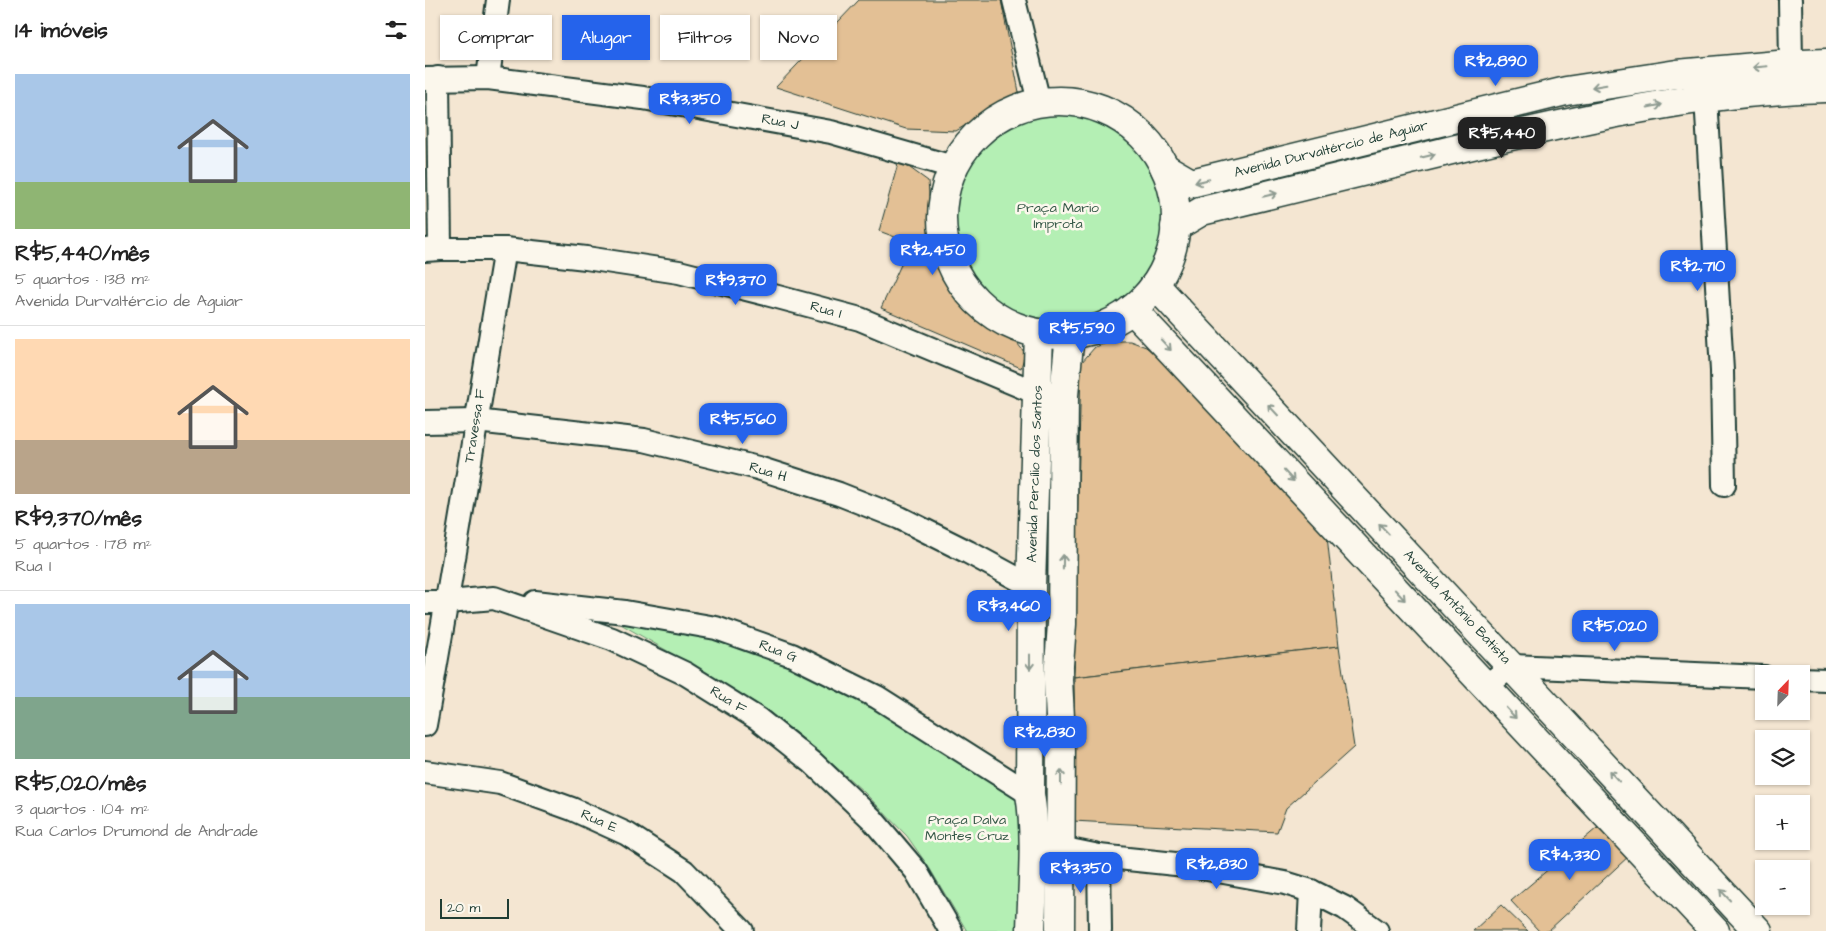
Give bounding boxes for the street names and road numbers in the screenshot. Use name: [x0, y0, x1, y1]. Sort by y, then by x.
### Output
street label: Rua J: [760, 109, 801, 135]
street label: Avenida Durvaltércio de Aguiar: [1232, 115, 1430, 183]
street label: Rua I: [808, 296, 844, 324]
street label: Avenida Percílio dos Santos: [1022, 385, 1048, 563]
street label: Travessa F: [459, 387, 491, 465]
street label: Rua H: [747, 457, 790, 487]
street label: Avenida Antônio Batista: [1399, 545, 1515, 669]
street label: Rua G: [756, 635, 800, 668]
street label: Rua F: [706, 681, 750, 719]
street label: Rua E: [578, 804, 621, 838]

